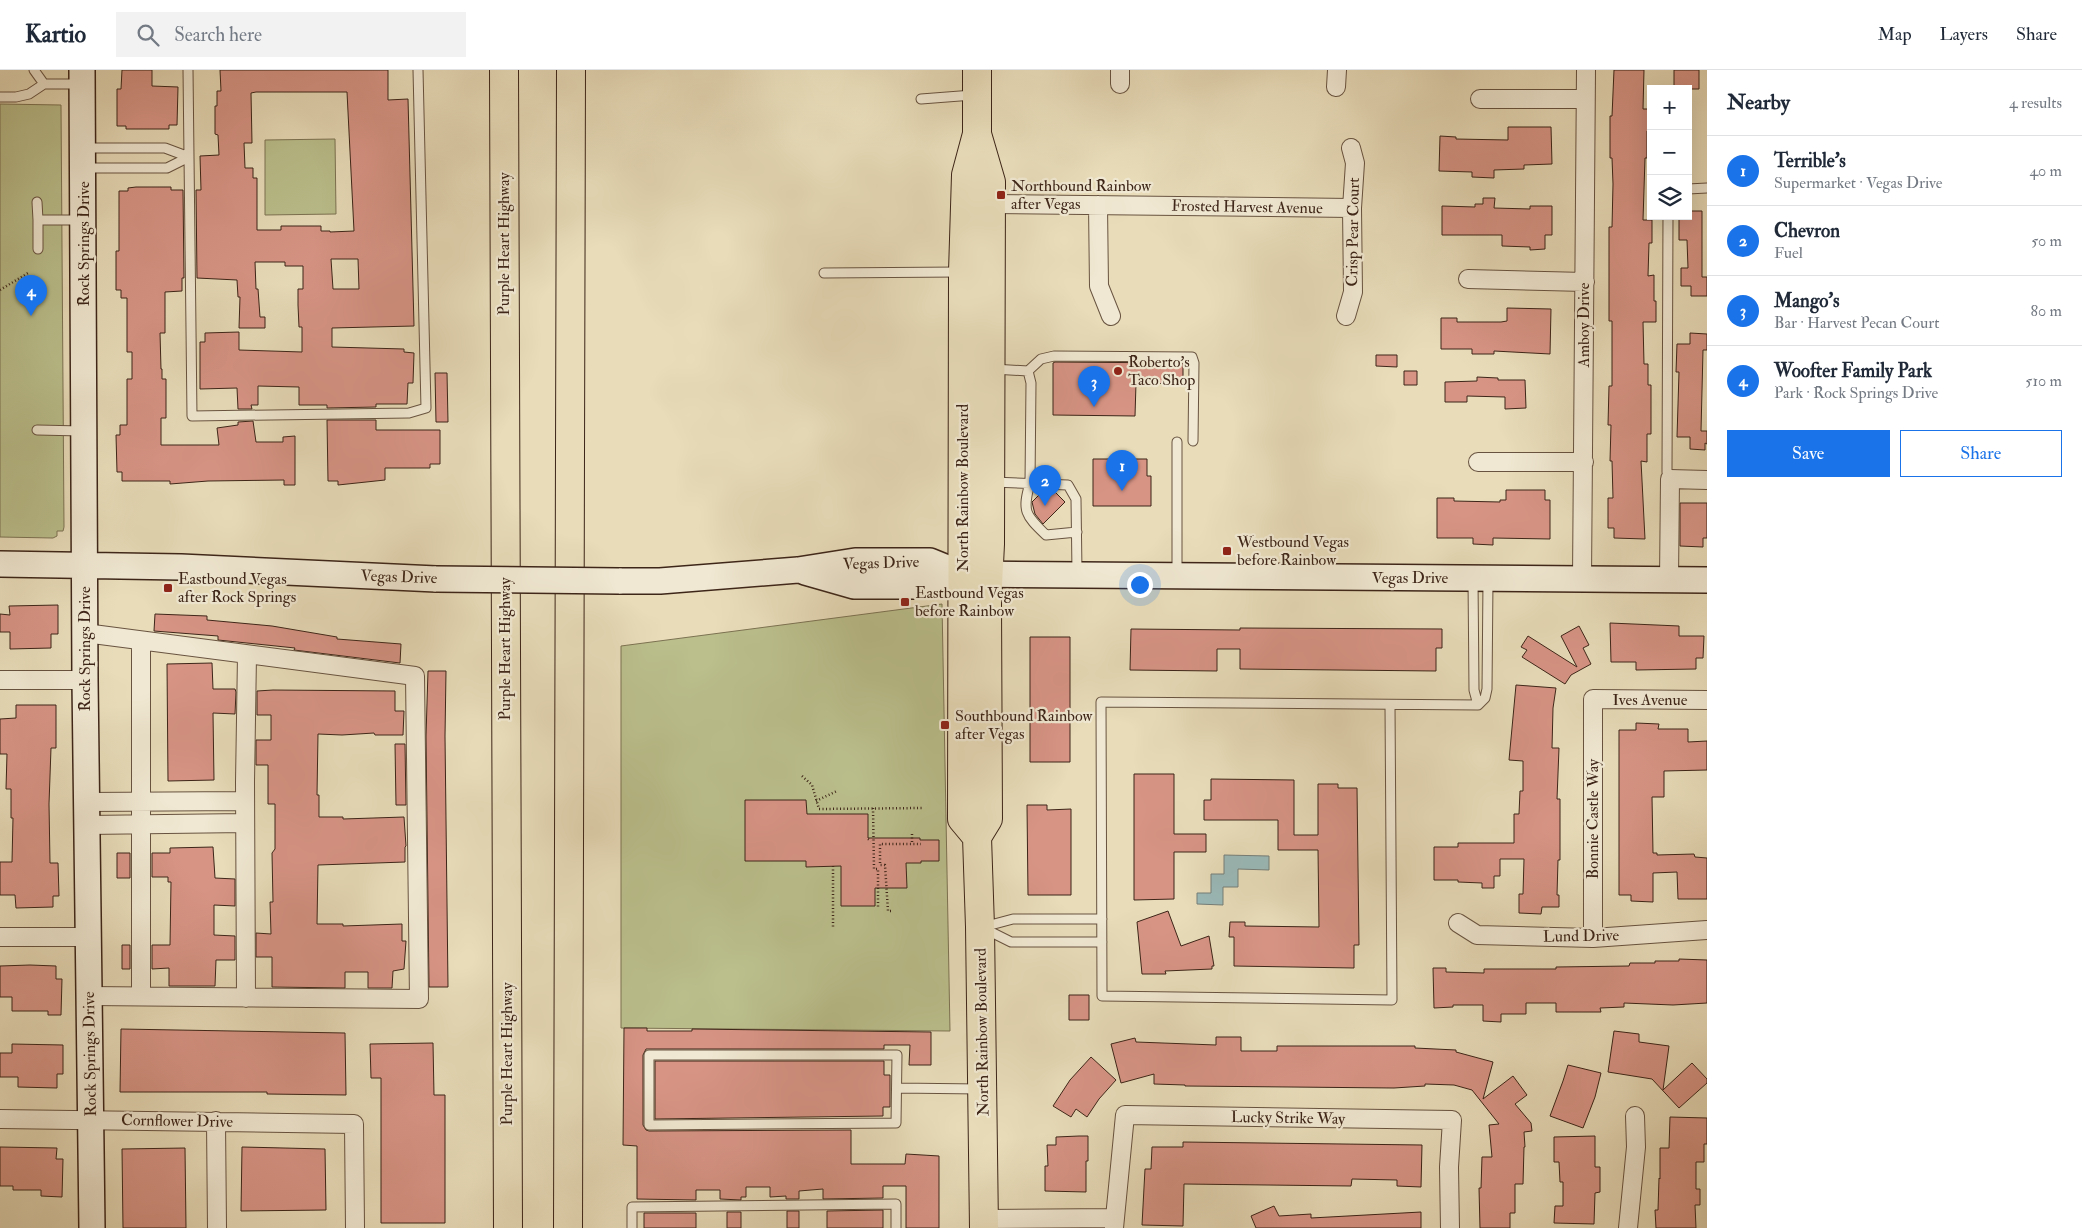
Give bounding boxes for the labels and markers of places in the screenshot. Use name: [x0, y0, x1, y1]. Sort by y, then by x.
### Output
place label: Northbound Rainbow after Vegas: [1011, 176, 1152, 214]
marker: Northbound Rainbow after Vegas: [995, 189, 1007, 201]
pin: 4: [15, 275, 47, 316]
place label: Roberto's Taco Shop: [1128, 352, 1195, 391]
marker: Roberto's Taco Shop: [1112, 365, 1124, 377]
pin: 3: [1078, 366, 1110, 407]
pin: 1: [1106, 450, 1138, 491]
pin: 2: [1029, 465, 1061, 506]
place label: Westbound Vegas before Rainbow: [1236, 532, 1349, 570]
marker: Westbound Vegas before Rainbow: [1221, 545, 1233, 557]
place label: Eastbound Vegas after Rock Springs: [178, 569, 296, 608]
marker: Eastbound Vegas after Rock Springs: [162, 582, 174, 594]
place label: Eastbound Vegas before Rainbow: [915, 583, 1024, 621]
marker: Eastbound Vegas before Rainbow: [899, 596, 911, 608]
place label: Southbound Rainbow after Vegas: [955, 706, 1094, 744]
marker: Southbound Rainbow after Vegas: [939, 719, 951, 731]

